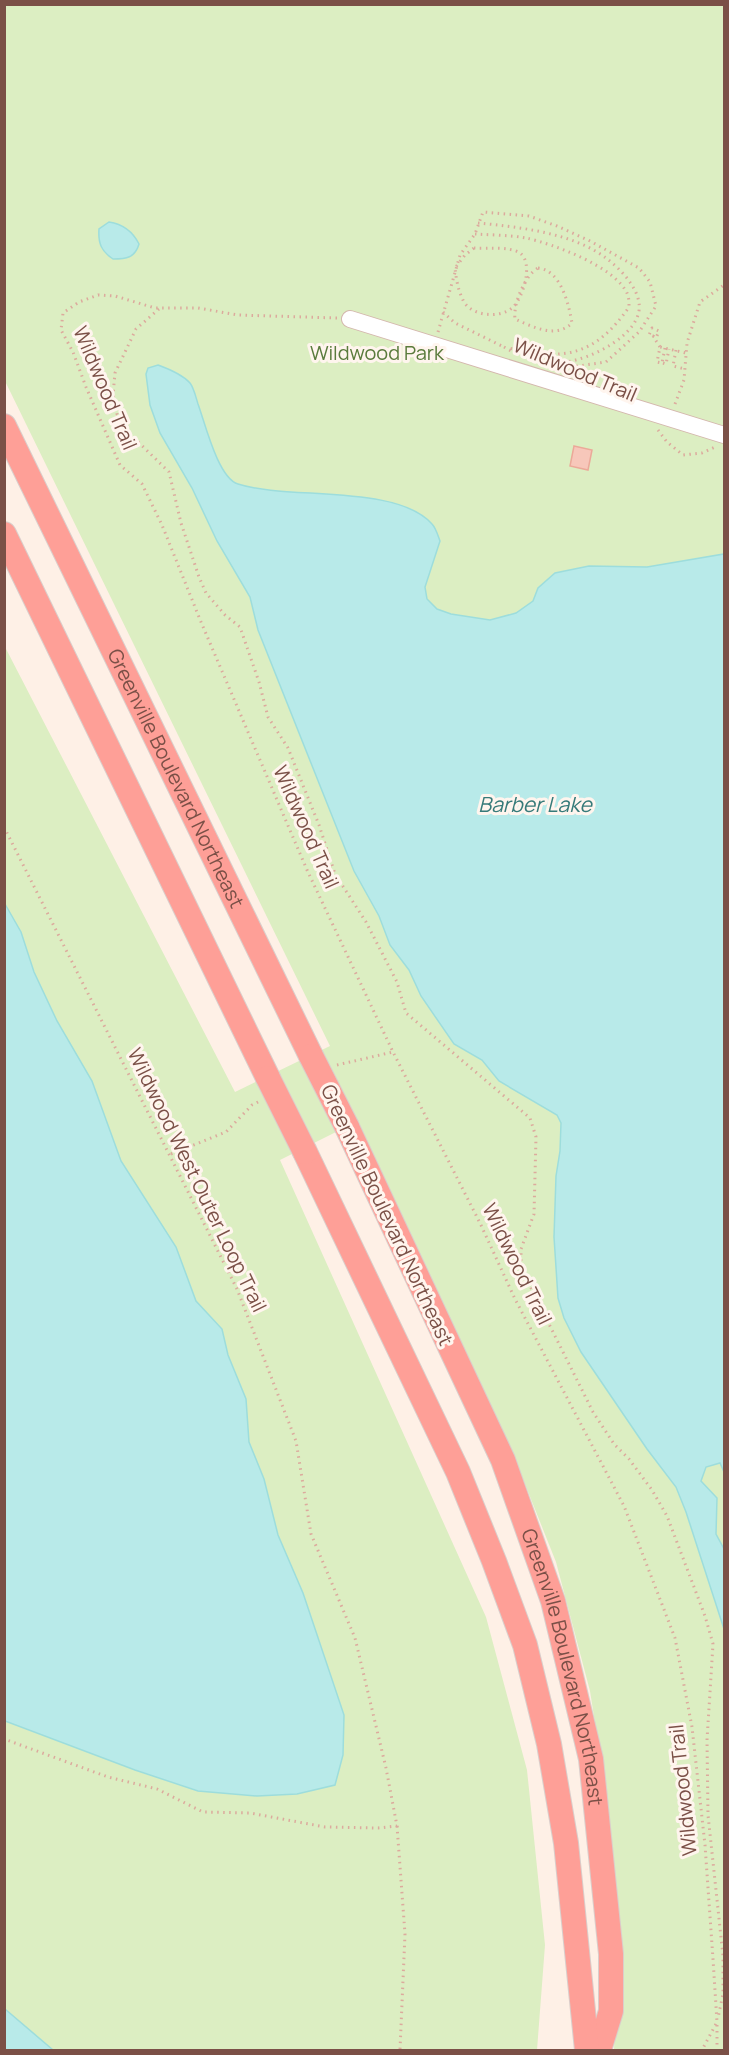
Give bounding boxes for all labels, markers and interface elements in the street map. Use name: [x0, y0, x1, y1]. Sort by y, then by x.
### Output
street label: Wildwood Trail: [67, 322, 144, 454]
street label: Wildwood Trail: [509, 331, 641, 408]
park label: Wildwood Park: [310, 339, 445, 366]
street label: Greenville Boulevard Northeast: [102, 644, 251, 912]
street label: Wildwood Trail: [267, 761, 346, 893]
water label: Barber Lake: [478, 790, 593, 818]
street label: Wildwood West Outer Loop Trail: [122, 1043, 273, 1316]
street label: Greenville Boulevard Northeast: [315, 1080, 460, 1350]
street label: Wildwood Trail: [476, 1198, 559, 1329]
street label: Greenville Boulevard Northeast: [515, 1525, 610, 1807]
street label: Wildwood Trail: [662, 1723, 703, 1857]

